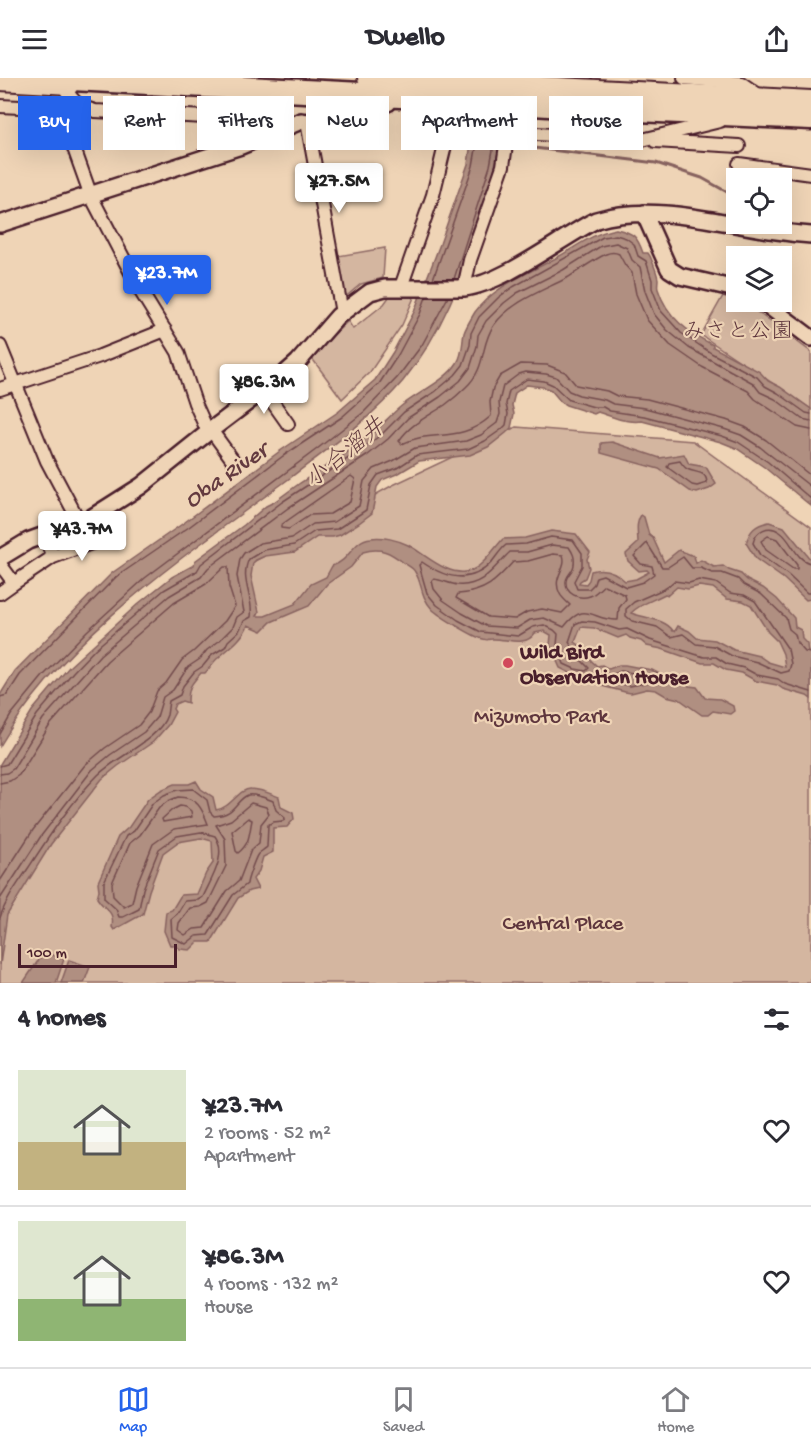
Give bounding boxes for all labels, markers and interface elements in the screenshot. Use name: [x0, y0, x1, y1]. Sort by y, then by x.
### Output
icon: menu: [18, 23, 51, 56]
text: Dwello: [366, 23, 445, 55]
icon: share: [760, 23, 793, 56]
chip: Buy: [18, 96, 91, 150]
chip: Rent: [103, 96, 185, 150]
chip: Filters: [197, 96, 294, 150]
chip: New: [306, 96, 389, 150]
chip: Apartment: [401, 96, 537, 150]
chip: House: [549, 96, 643, 150]
pin: ¥27.5M: [290, 163, 388, 214]
map controls: [726, 168, 792, 312]
button: locate: [726, 168, 792, 234]
text: ¥27.5M: [309, 171, 369, 194]
button: layers: [726, 246, 792, 312]
pin: ¥23.7M: [118, 255, 216, 306]
text: ¥23.7M: [137, 263, 197, 286]
park label: みさと公園: [683, 320, 793, 346]
pin: ¥86.3M: [215, 364, 313, 415]
text: ¥86.3M: [234, 372, 294, 395]
water label: 小合溜井: [299, 412, 393, 496]
water label: Oba River: [180, 435, 278, 516]
pin: ¥43.7M: [33, 511, 131, 562]
text: ¥43.7M: [52, 519, 112, 542]
place label: Wild Bird Observation House: [519, 641, 689, 692]
marker: Wild Bird Observation House: [501, 656, 515, 670]
park label: Mizumoto Park: [474, 705, 611, 731]
park label: Central Place: [503, 912, 624, 938]
scale bar: [18, 941, 177, 968]
text: 100 m: [27, 945, 67, 964]
icon: filters: [760, 1003, 793, 1036]
text: 4 homes: [18, 1004, 105, 1035]
text: ¥23.7M: [204, 1092, 282, 1123]
icon: home: [66, 1094, 138, 1166]
icon: heart: [760, 1114, 793, 1147]
text: 2 rooms · 52 m²: [204, 1123, 331, 1146]
text: Apartment: [204, 1146, 294, 1169]
text: ¥86.3M: [204, 1243, 283, 1274]
icon: home: [66, 1245, 138, 1317]
icon: heart: [760, 1265, 793, 1298]
text: 4 rooms · 132 m²: [204, 1274, 338, 1297]
text: House: [204, 1297, 253, 1320]
tab: Map: [117, 1383, 150, 1438]
tab: Saved: [383, 1383, 424, 1438]
tab: Home: [657, 1383, 694, 1438]

